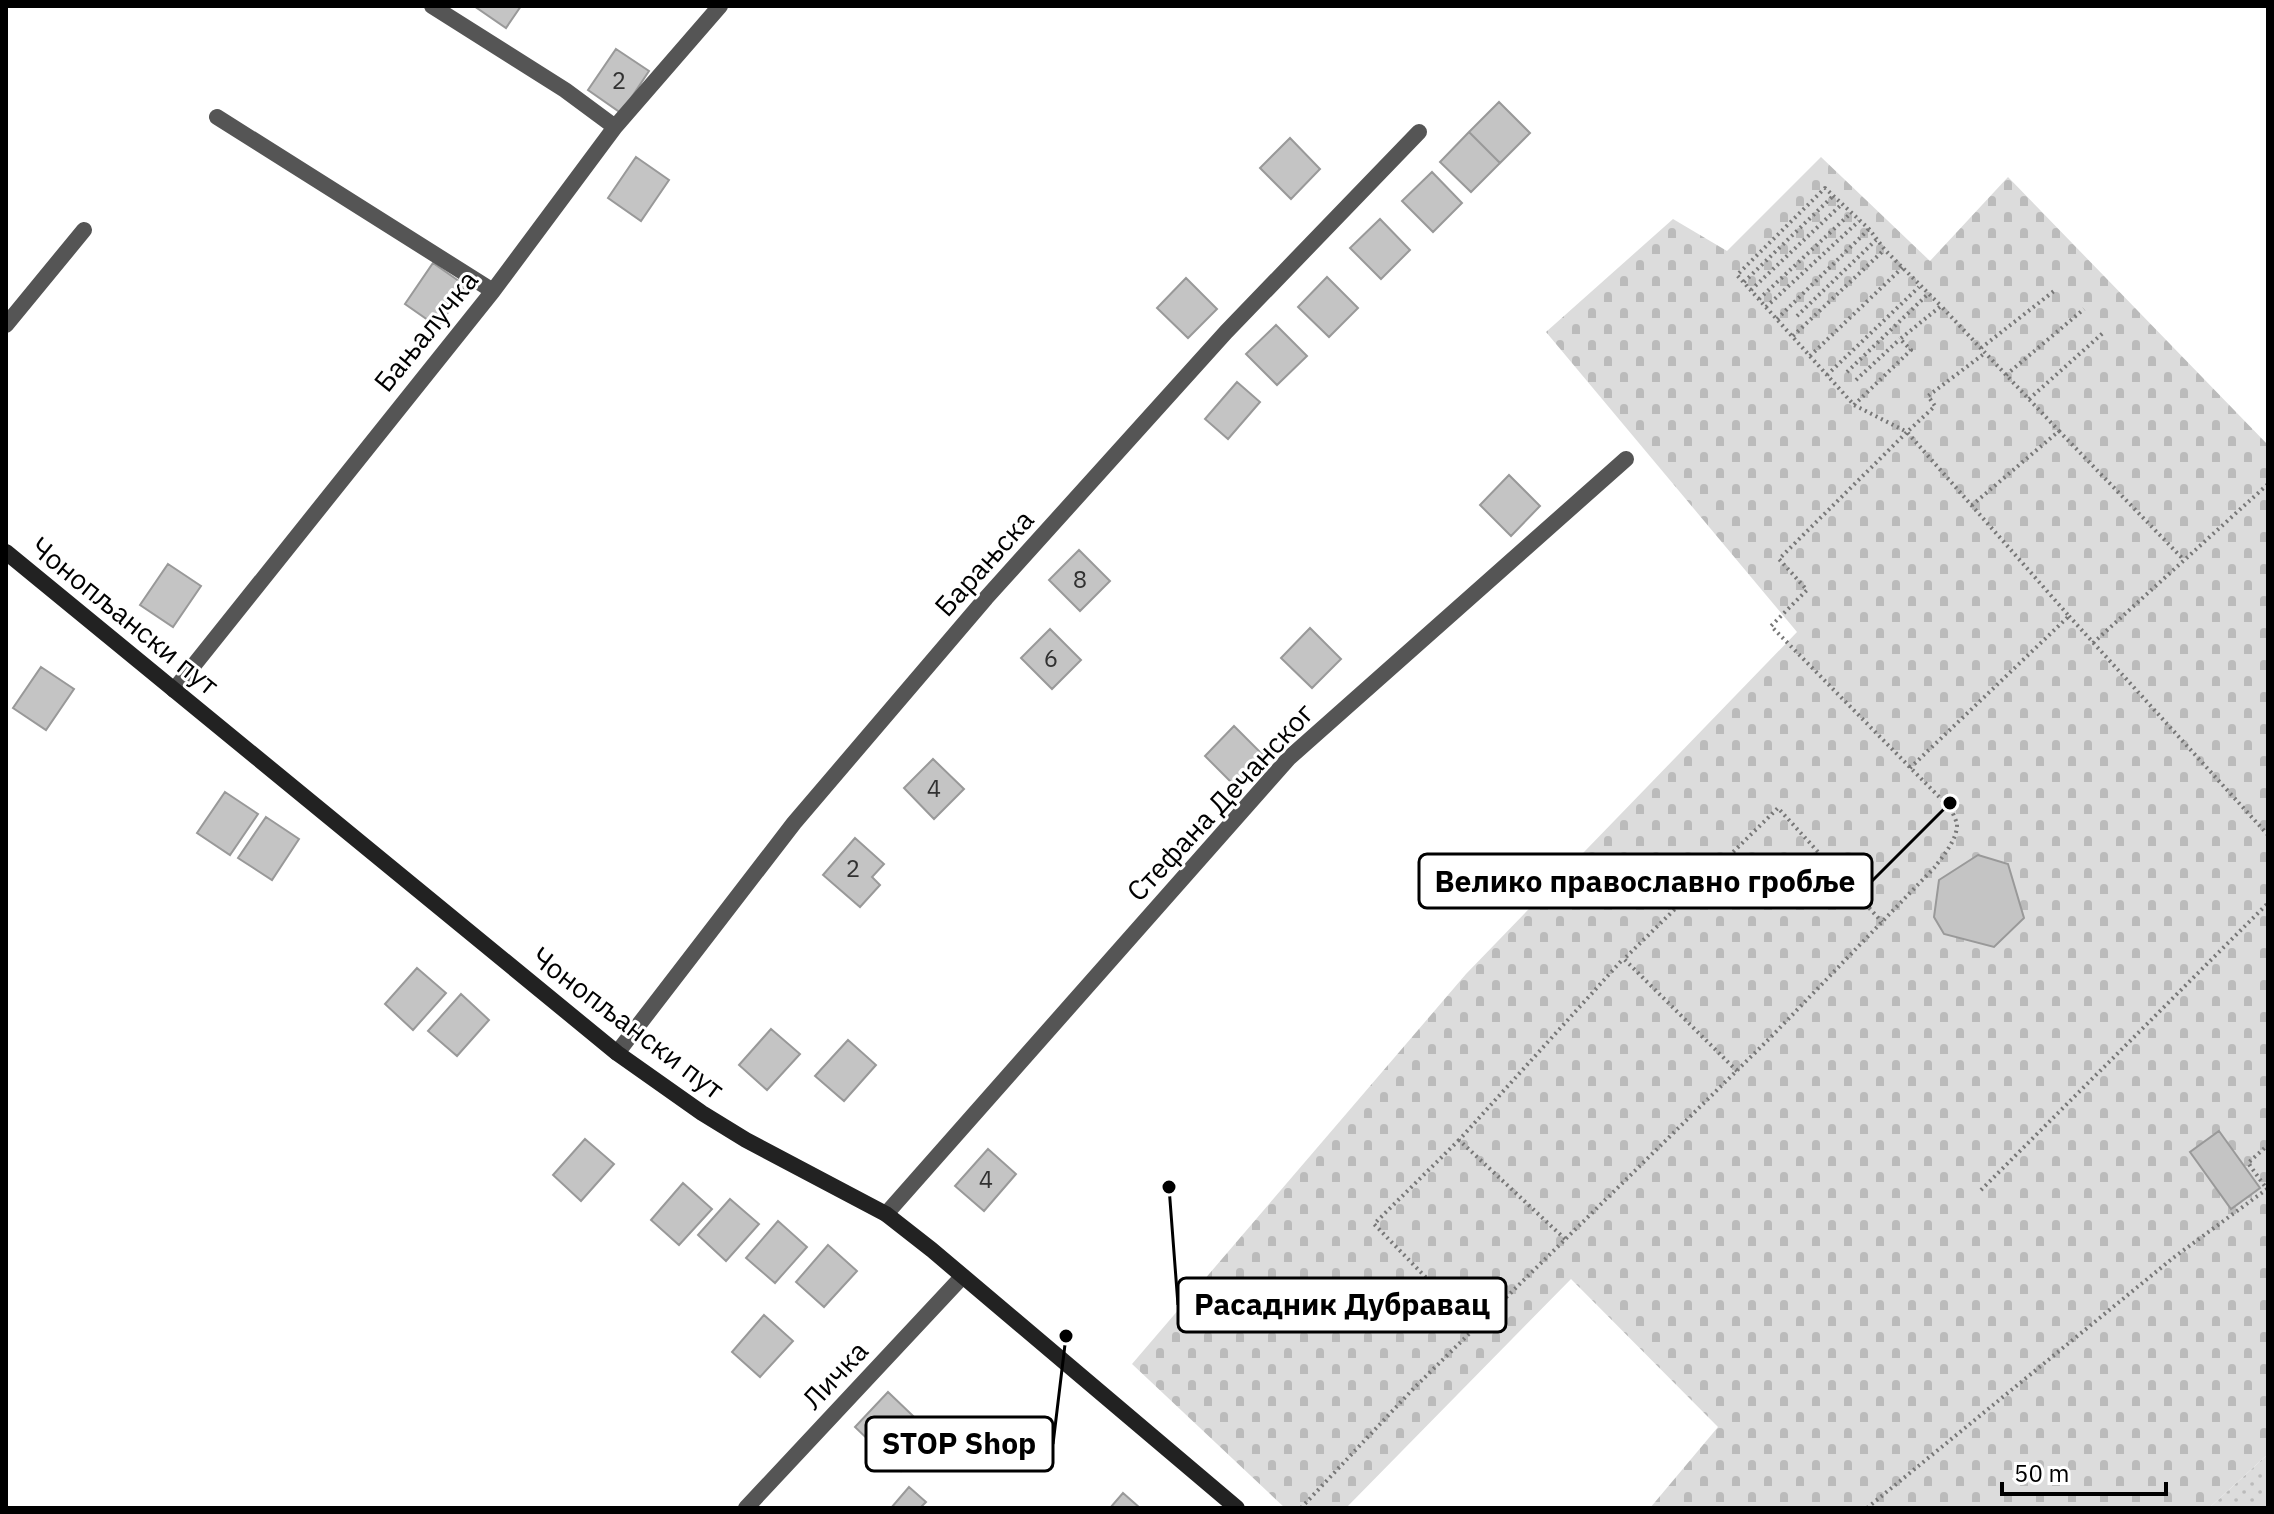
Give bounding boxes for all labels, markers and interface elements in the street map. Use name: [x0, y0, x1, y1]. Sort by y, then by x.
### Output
house number: 2: [612, 64, 626, 96]
street label: Бањалучка: [365, 262, 486, 399]
street label: Барањска: [926, 501, 1041, 624]
street label: Чонопљански пут: [24, 528, 227, 703]
house number: 8: [1073, 563, 1087, 595]
house number: 6: [1044, 642, 1058, 674]
street label: Стефана Дечанског: [1118, 695, 1321, 909]
house number: 4: [927, 772, 941, 804]
house number: 2: [846, 852, 860, 884]
callout: Велико православно гробље: [1419, 854, 1872, 908]
text: Велико православно гробље: [1435, 861, 1855, 900]
street label: Чонопљански пут: [525, 938, 732, 1107]
house number: 4: [979, 1163, 993, 1195]
callout: Расадник Дубравац: [1178, 1278, 1506, 1332]
text: Расадник Дубравац: [1194, 1284, 1490, 1323]
street label: Личка: [794, 1332, 876, 1417]
callout: STOP Shop: [866, 1417, 1053, 1471]
text: STOP Shop: [882, 1423, 1036, 1462]
scale bar: [2002, 1446, 2166, 1496]
text: 50 m: [2014, 1457, 2069, 1489]

